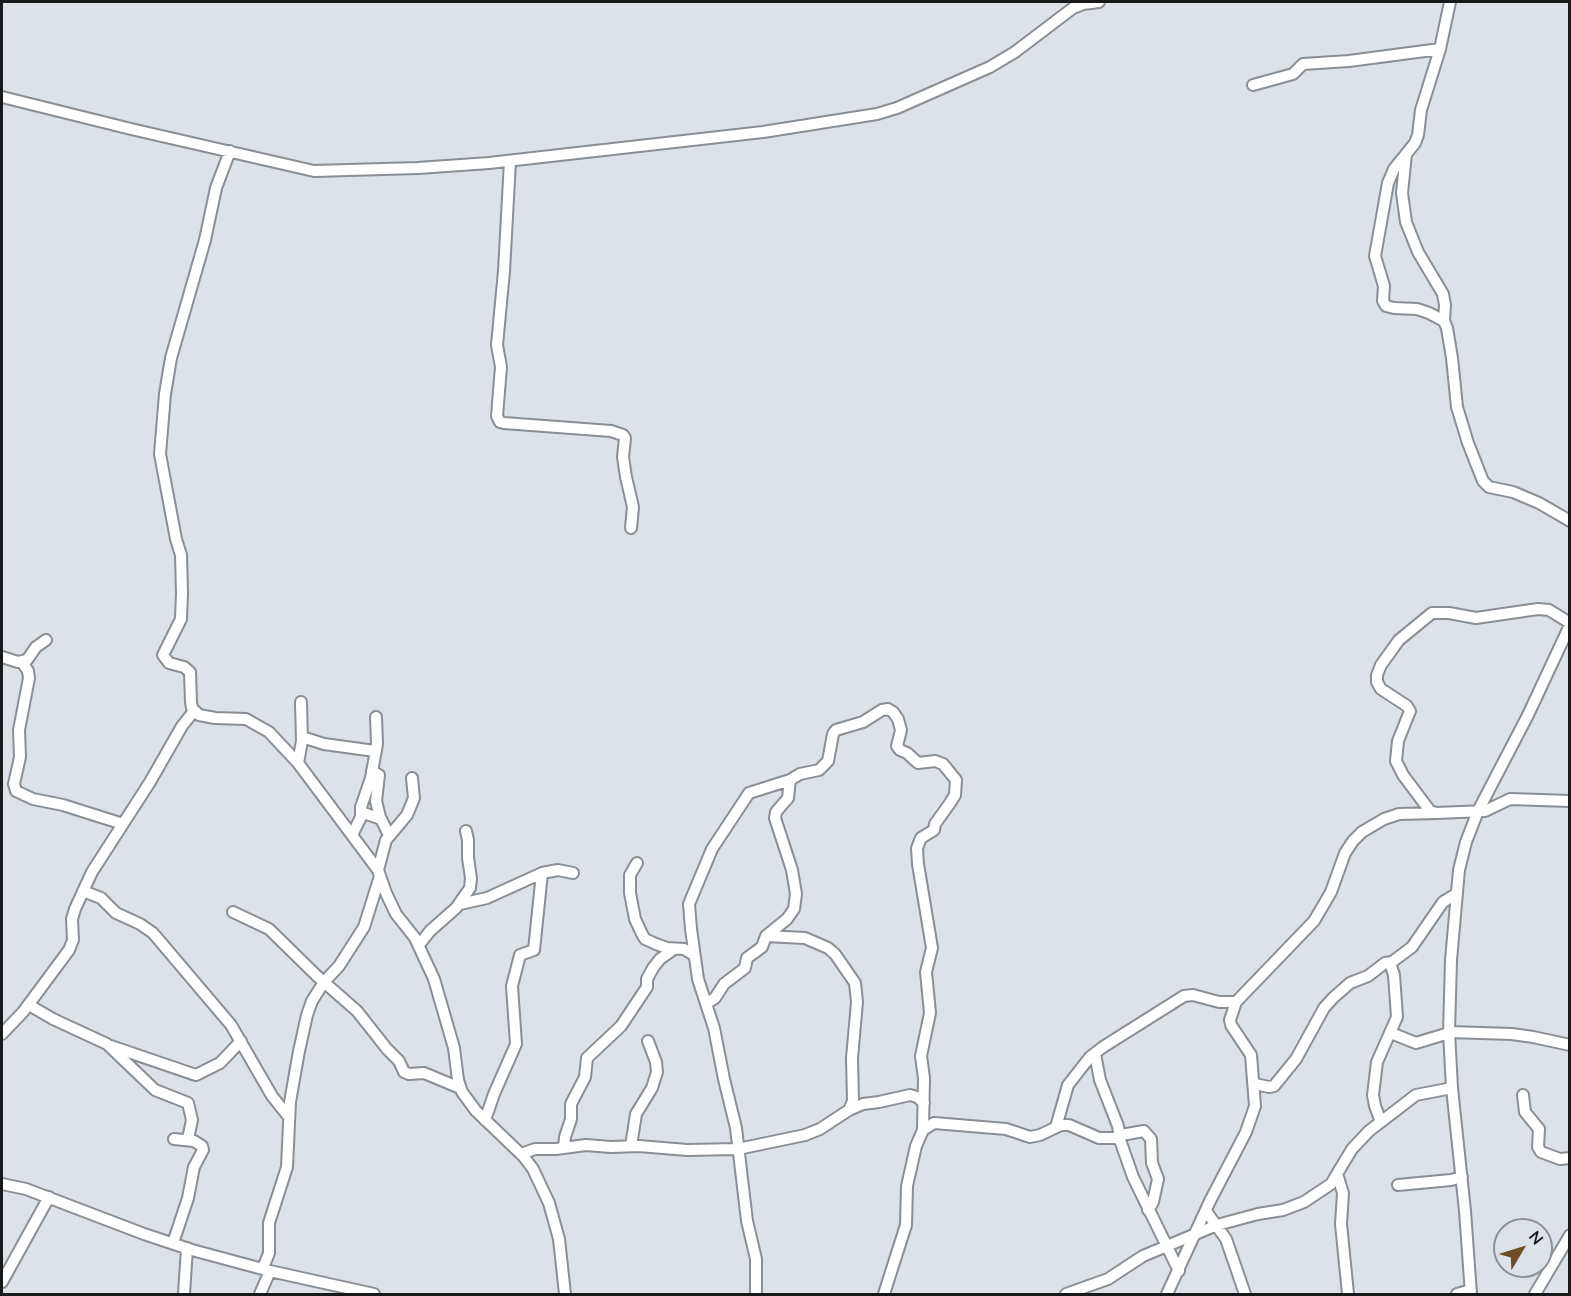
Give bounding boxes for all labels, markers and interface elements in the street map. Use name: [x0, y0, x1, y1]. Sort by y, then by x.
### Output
north arrow: [1493, 1218, 1553, 1278]
text: N: [1523, 1227, 1548, 1250]

